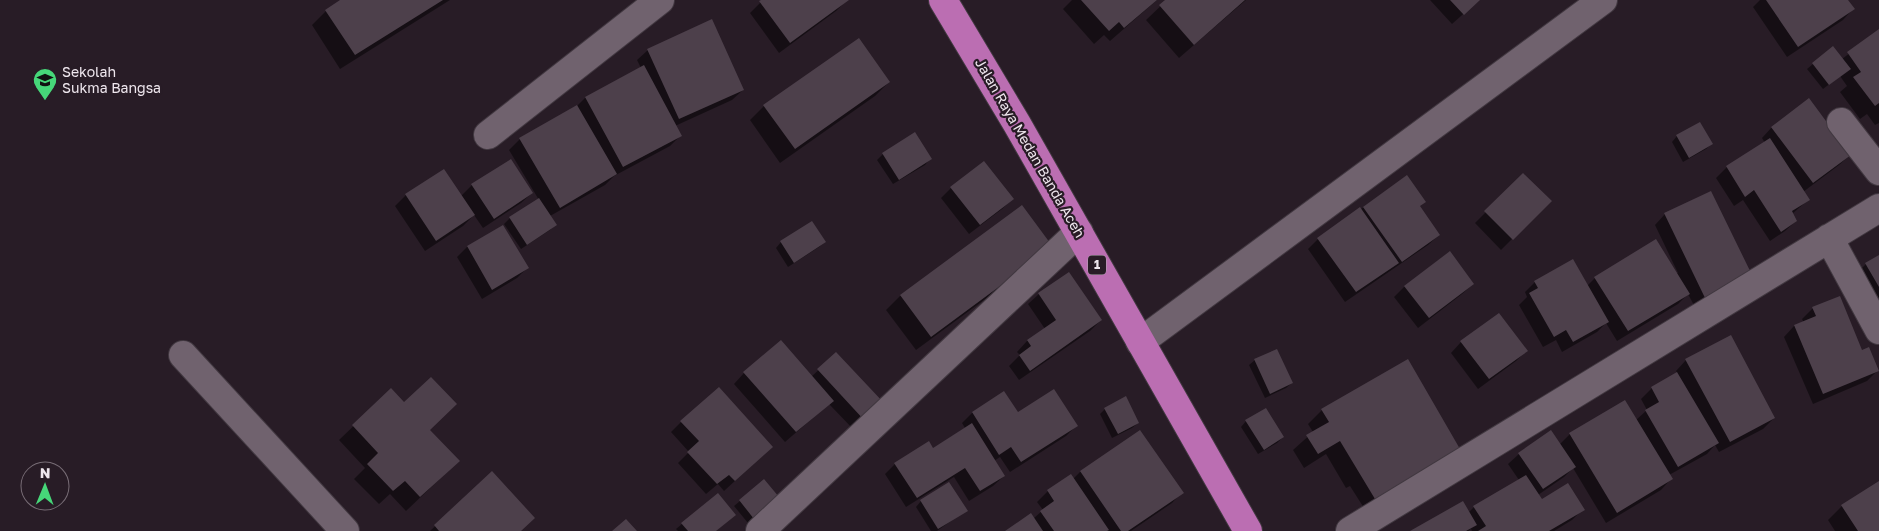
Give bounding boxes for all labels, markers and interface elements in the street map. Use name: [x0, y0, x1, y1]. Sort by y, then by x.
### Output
street label: Jalan Raya Medan Banda Aceh: [972, 55, 1089, 240]
place label: Sekolah Sukma Bangsa: [62, 63, 161, 96]
school or university icon: Sekolah Sukma Bangsa: [32, 67, 58, 101]
road number: 1: [1088, 256, 1106, 274]
north arrow: [20, 461, 70, 511]
text: N: [40, 464, 51, 481]

